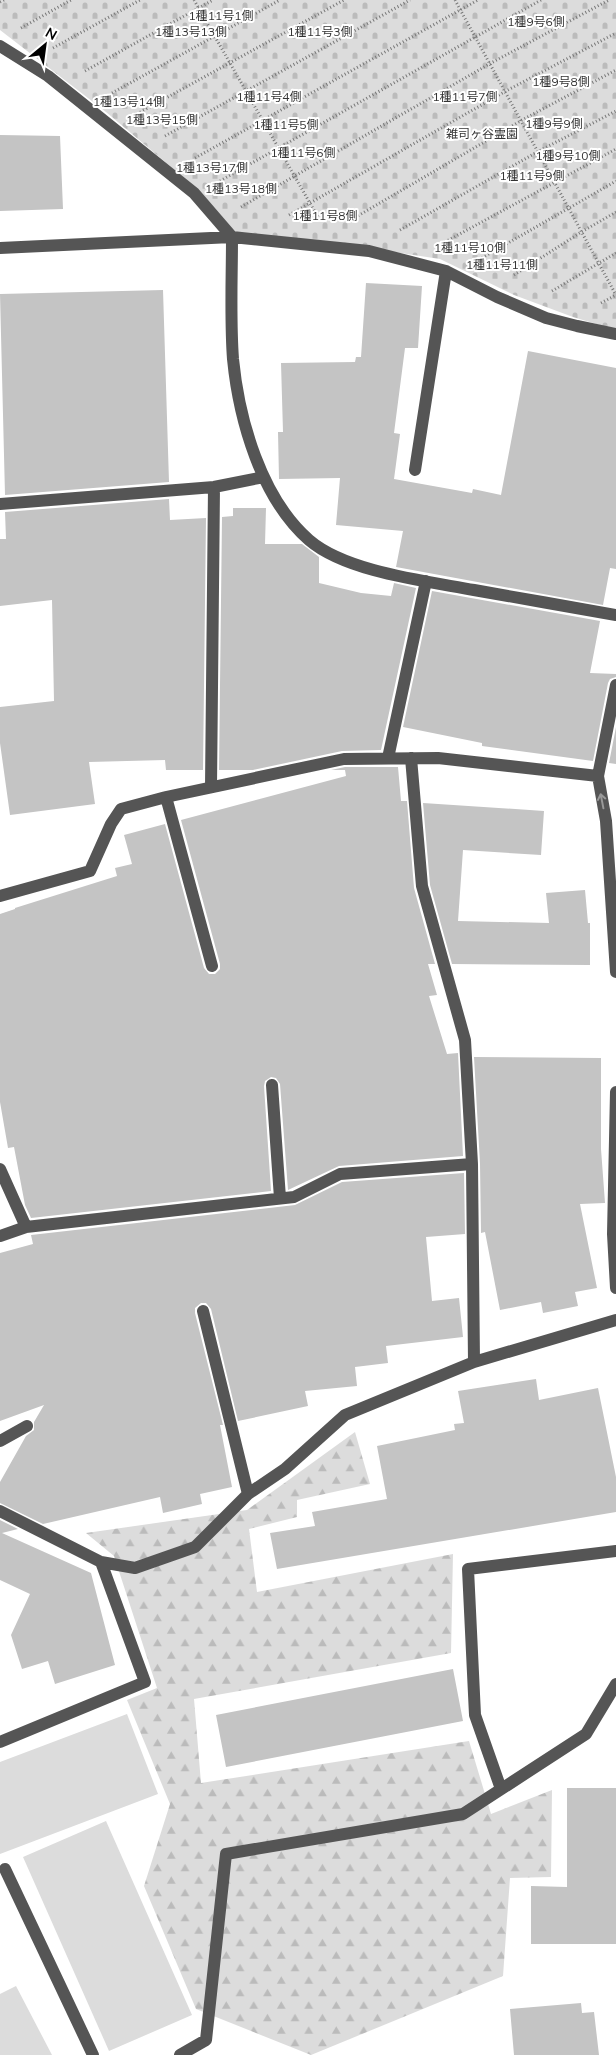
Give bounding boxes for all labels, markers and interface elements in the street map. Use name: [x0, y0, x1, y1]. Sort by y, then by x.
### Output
park label: 1種11号1側: [189, 8, 253, 23]
park label: 1種9号6側: [507, 14, 565, 29]
north arrow: [20, 20, 70, 70]
text: N: [42, 23, 60, 44]
park label: 1種13号13側: [155, 24, 227, 39]
park label: 1種11号3側: [288, 24, 352, 39]
park label: 1種9号8側: [532, 74, 590, 89]
park label: 1種11号4側: [237, 89, 301, 104]
park label: 1種11号7側: [433, 89, 497, 104]
park label: 1種13号14側: [93, 94, 165, 109]
park label: 1種13号15側: [126, 112, 198, 127]
park label: 1種9号9側: [525, 116, 583, 131]
park label: 1種11号5側: [254, 117, 318, 132]
park label: 雑司ヶ谷霊園: [446, 126, 518, 141]
park label: 1種11号6側: [271, 145, 335, 160]
park label: 1種9号10側: [536, 148, 600, 163]
park label: 1種13号17側: [176, 160, 248, 175]
park label: 1種11号9側: [500, 168, 564, 183]
park label: 1種13号18側: [205, 181, 277, 196]
park label: 1種11号8側: [293, 208, 357, 223]
park label: 1種11号10側: [434, 240, 506, 255]
park label: 1種11号11側: [466, 257, 538, 272]
one-way arrow: [597, 794, 607, 810]

